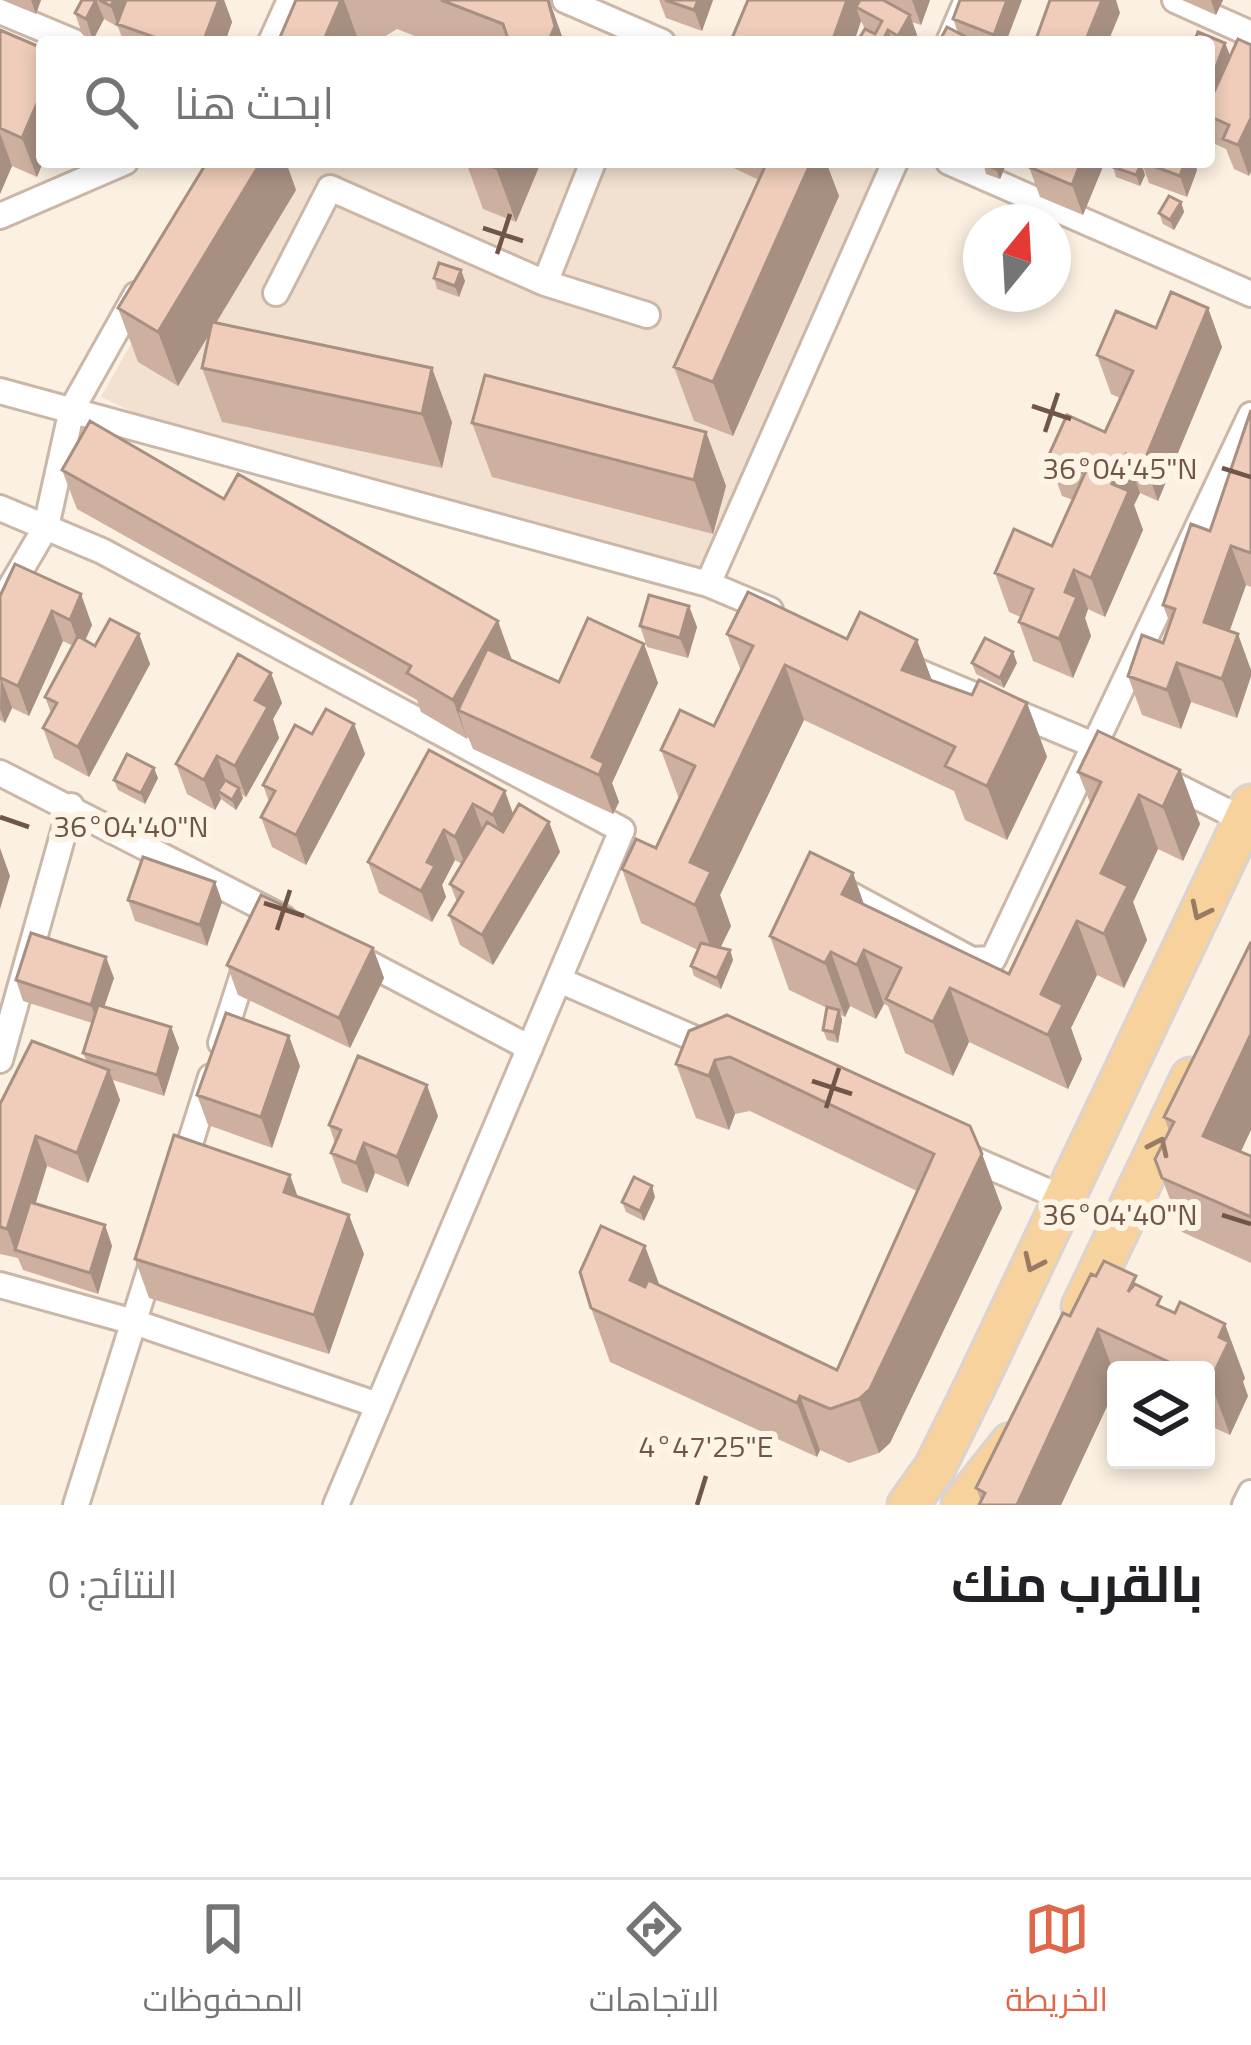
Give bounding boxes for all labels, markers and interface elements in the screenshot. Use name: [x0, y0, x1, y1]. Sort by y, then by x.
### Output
search box: [36, 36, 1215, 168]
text: ابحث هنا: [174, 68, 334, 136]
icon: search: [78, 69, 144, 135]
north arrow: [963, 204, 1071, 312]
text: 36°04'45"N: [1042, 445, 1198, 491]
text: 36°04'40"N: [53, 803, 209, 849]
one-way arrow: [1191, 899, 1214, 920]
one-way arrow: [1145, 1137, 1168, 1158]
text: 36°04'40"N: [1042, 1191, 1198, 1237]
one-way arrow: [1024, 1251, 1047, 1272]
map controls: [1107, 1361, 1215, 1469]
button: layers: [1107, 1361, 1215, 1469]
text: 4°47'25"E: [639, 1423, 773, 1469]
text: بالقرب منك: [951, 1544, 1203, 1622]
text: النتائج: 0: [48, 1554, 177, 1613]
tab: المحفوظات: [143, 1896, 303, 2030]
tab: الاتجاهات: [589, 1896, 720, 2030]
tab: الخريطة: [1005, 1896, 1108, 2030]

